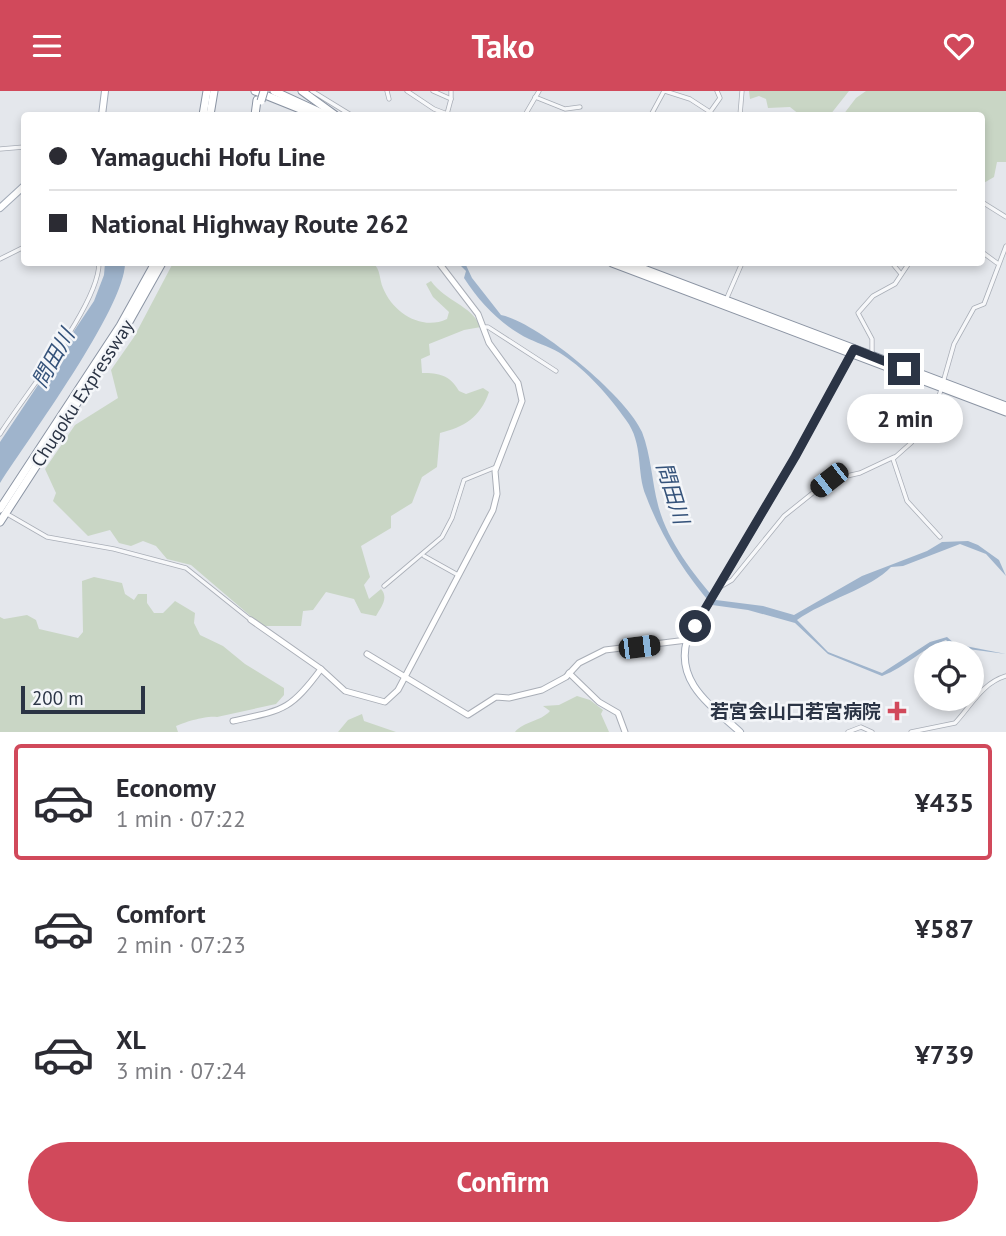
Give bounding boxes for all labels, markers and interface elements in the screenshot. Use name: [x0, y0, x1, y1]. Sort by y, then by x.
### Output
text: Tako: [471, 25, 535, 67]
icon: menu: [28, 27, 66, 65]
icon: heart: [940, 27, 978, 65]
text: Yamaguchi Hofu Line: [91, 140, 325, 173]
text: National Highway Route 262: [91, 207, 409, 240]
street label: Chugoku Expressway: [25, 315, 139, 471]
water label: 問田川: [26, 322, 81, 392]
route end: [888, 353, 920, 385]
callout: 2 min: [846, 393, 962, 443]
text: 2 min: [877, 404, 933, 433]
water label: 問田川: [651, 459, 696, 529]
car: [806, 459, 853, 501]
route start: [679, 610, 711, 642]
car: [617, 634, 662, 660]
map controls: [914, 641, 984, 711]
button: locate: [914, 641, 984, 711]
scale bar: [21, 683, 145, 715]
text: 200 m: [32, 686, 84, 710]
place label: 若宮会山口若宮病院: [710, 699, 881, 723]
marker: 若宮会山口若宮病院: [887, 701, 907, 721]
icon: car: [32, 771, 95, 834]
text: Economy: [116, 771, 216, 804]
text: ¥435: [915, 786, 974, 819]
text: 1 min · 07:22: [116, 804, 246, 833]
icon: car: [32, 897, 95, 960]
text: Comfort: [116, 897, 206, 930]
text: ¥587: [915, 912, 974, 945]
text: 2 min · 07:23: [116, 930, 246, 959]
icon: car: [32, 1023, 95, 1086]
text: XL: [116, 1023, 146, 1056]
text: ¥739: [915, 1038, 974, 1071]
text: 3 min · 07:24: [116, 1056, 246, 1085]
button: Confirm: [28, 1142, 978, 1222]

